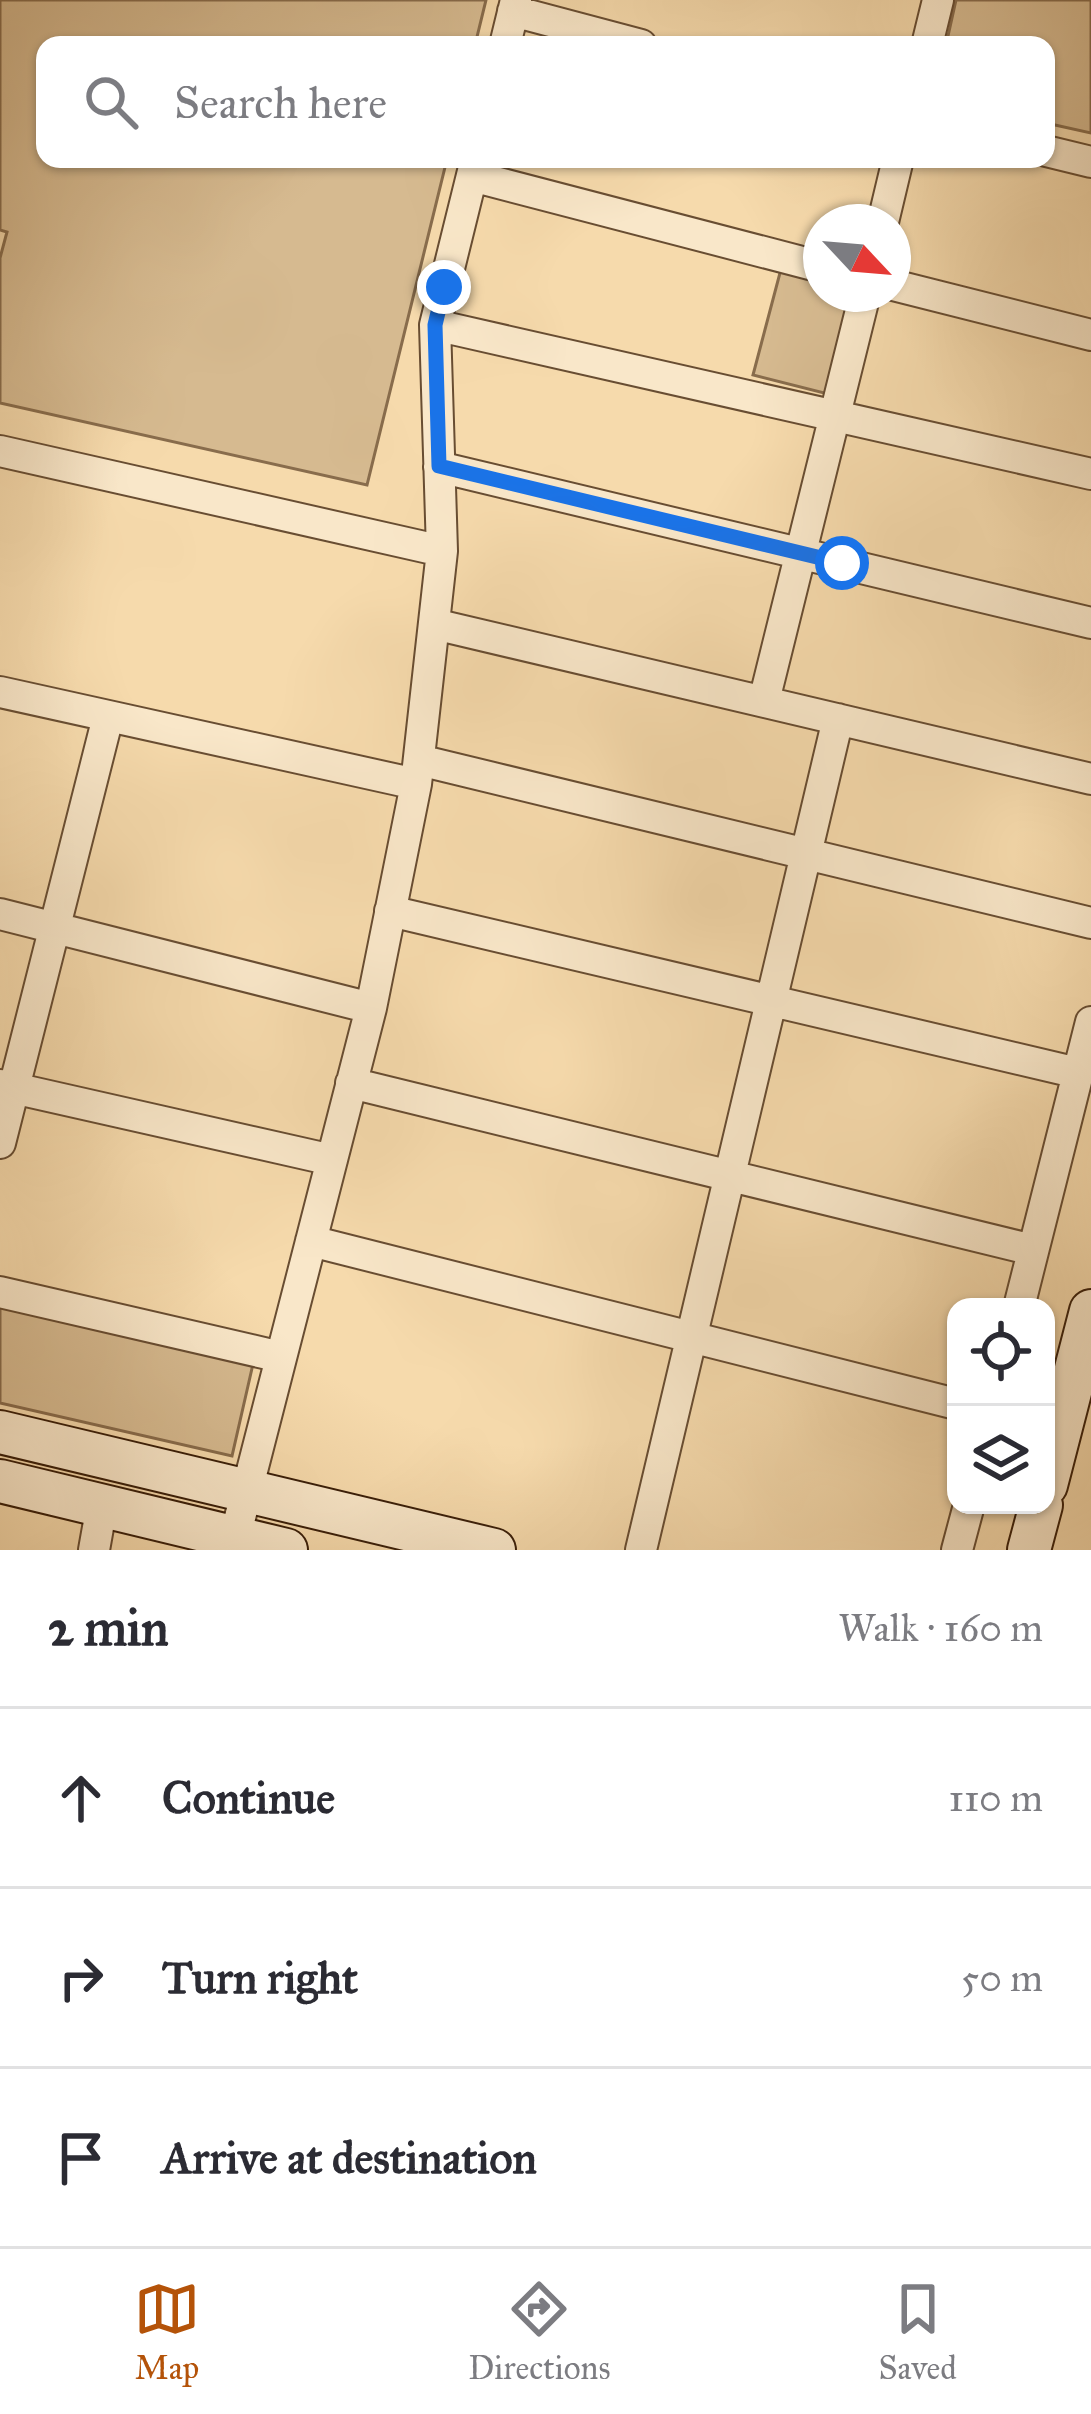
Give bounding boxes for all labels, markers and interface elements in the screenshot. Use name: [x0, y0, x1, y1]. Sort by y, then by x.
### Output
search box: [36, 36, 1055, 168]
icon: search: [78, 69, 144, 135]
text: Search here: [174, 75, 387, 130]
north arrow: [803, 204, 911, 312]
route end: [417, 260, 471, 314]
route start: [815, 536, 869, 590]
map controls: [947, 1298, 1055, 1514]
button: locate: [947, 1298, 1055, 1406]
button: layers: [947, 1406, 1055, 1514]
text: 2 min: [48, 1597, 169, 1659]
text: Walk · 160 m: [838, 1604, 1043, 1652]
icon: ahead: [48, 1765, 114, 1831]
text: Continue: [162, 1770, 335, 1825]
text: 110 m: [948, 1774, 1043, 1822]
icon: right: [48, 1945, 114, 2011]
text: Turn right: [162, 1950, 358, 2005]
text: 50 m: [961, 1954, 1043, 2002]
icon: arrive: [48, 2125, 114, 2191]
text: Arrive at destination: [162, 2130, 537, 2185]
tab: Map: [134, 2276, 200, 2388]
tab: Directions: [468, 2276, 610, 2388]
tab: Saved: [879, 2276, 957, 2388]

